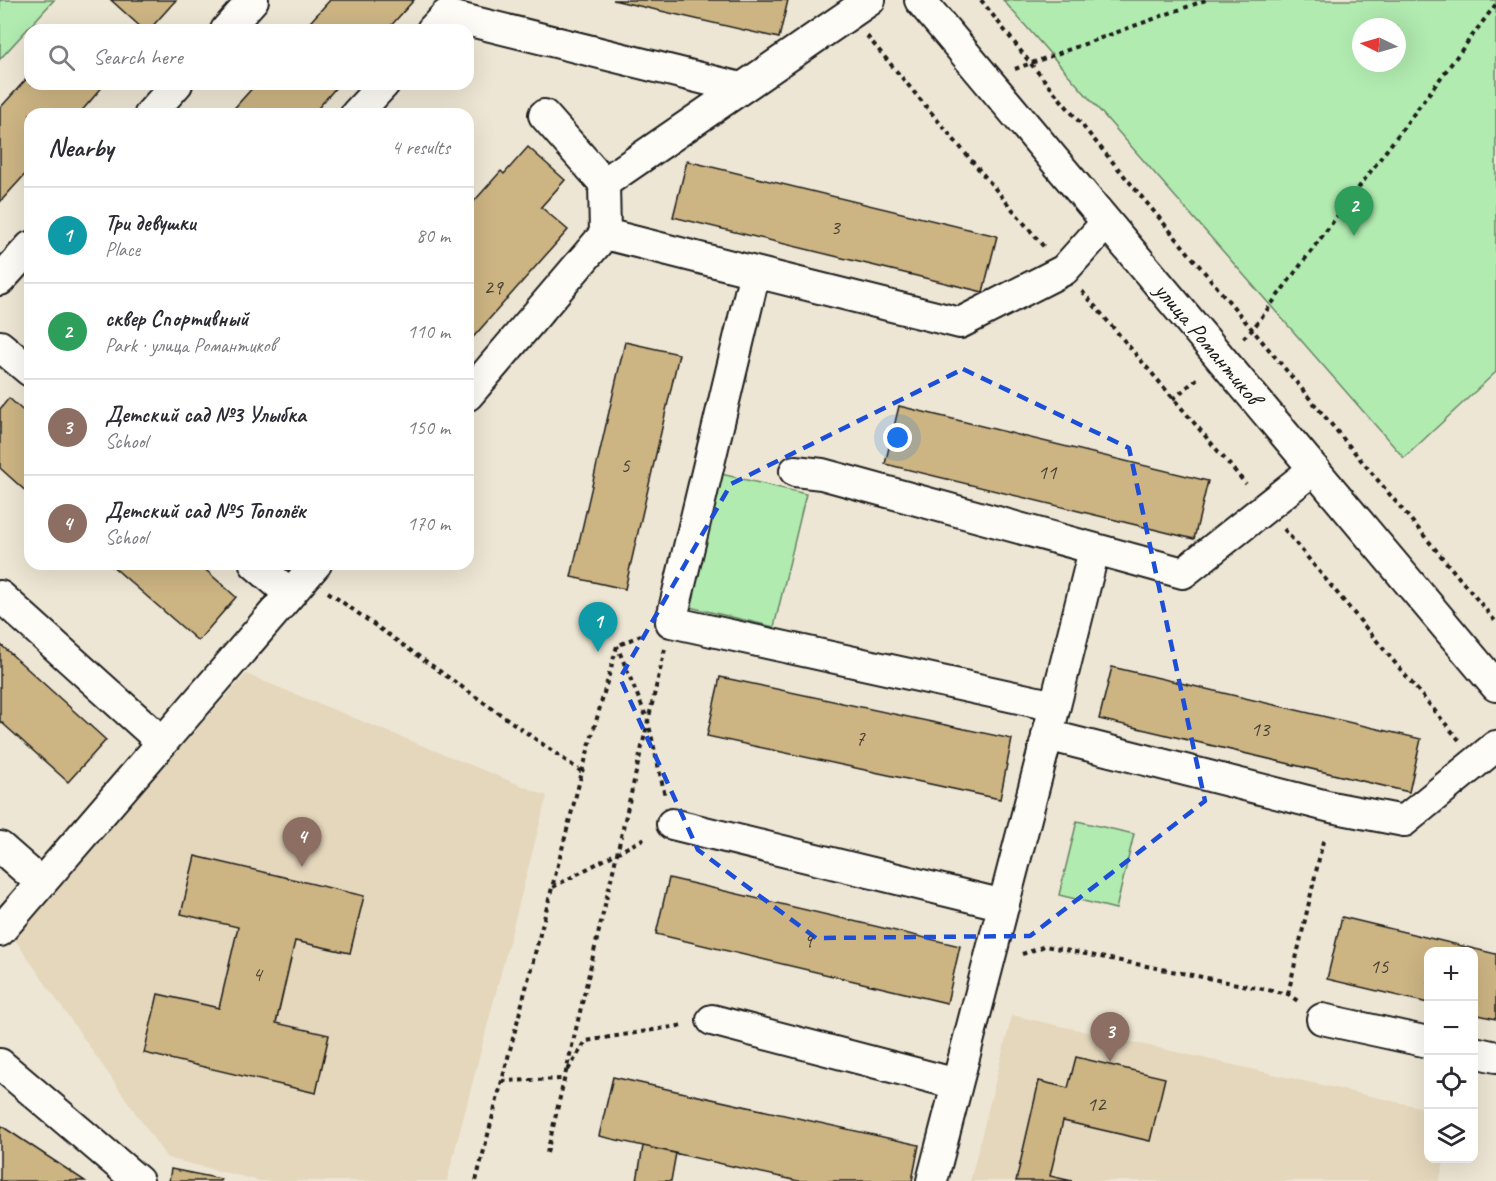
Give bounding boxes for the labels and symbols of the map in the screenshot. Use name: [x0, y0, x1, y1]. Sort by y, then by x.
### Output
north arrow: [1352, 18, 1406, 72]
pin: 2: [1334, 186, 1374, 236]
house number: 3: [830, 214, 841, 240]
house number: 29: [484, 274, 504, 300]
street label: улица Романтиков: [1147, 274, 1272, 415]
your location: [883, 423, 912, 452]
house number: 5: [620, 452, 631, 478]
house number: 11: [1038, 459, 1058, 485]
pin: 1: [578, 602, 618, 652]
house number: 13: [1251, 716, 1271, 742]
house number: 7: [855, 725, 866, 751]
pin: 4: [282, 818, 322, 867]
house number: 9: [803, 927, 814, 953]
house number: 15: [1370, 953, 1390, 979]
house number: 4: [252, 961, 264, 987]
pin: 3: [1090, 1012, 1130, 1062]
house number: 12: [1087, 1091, 1107, 1117]

